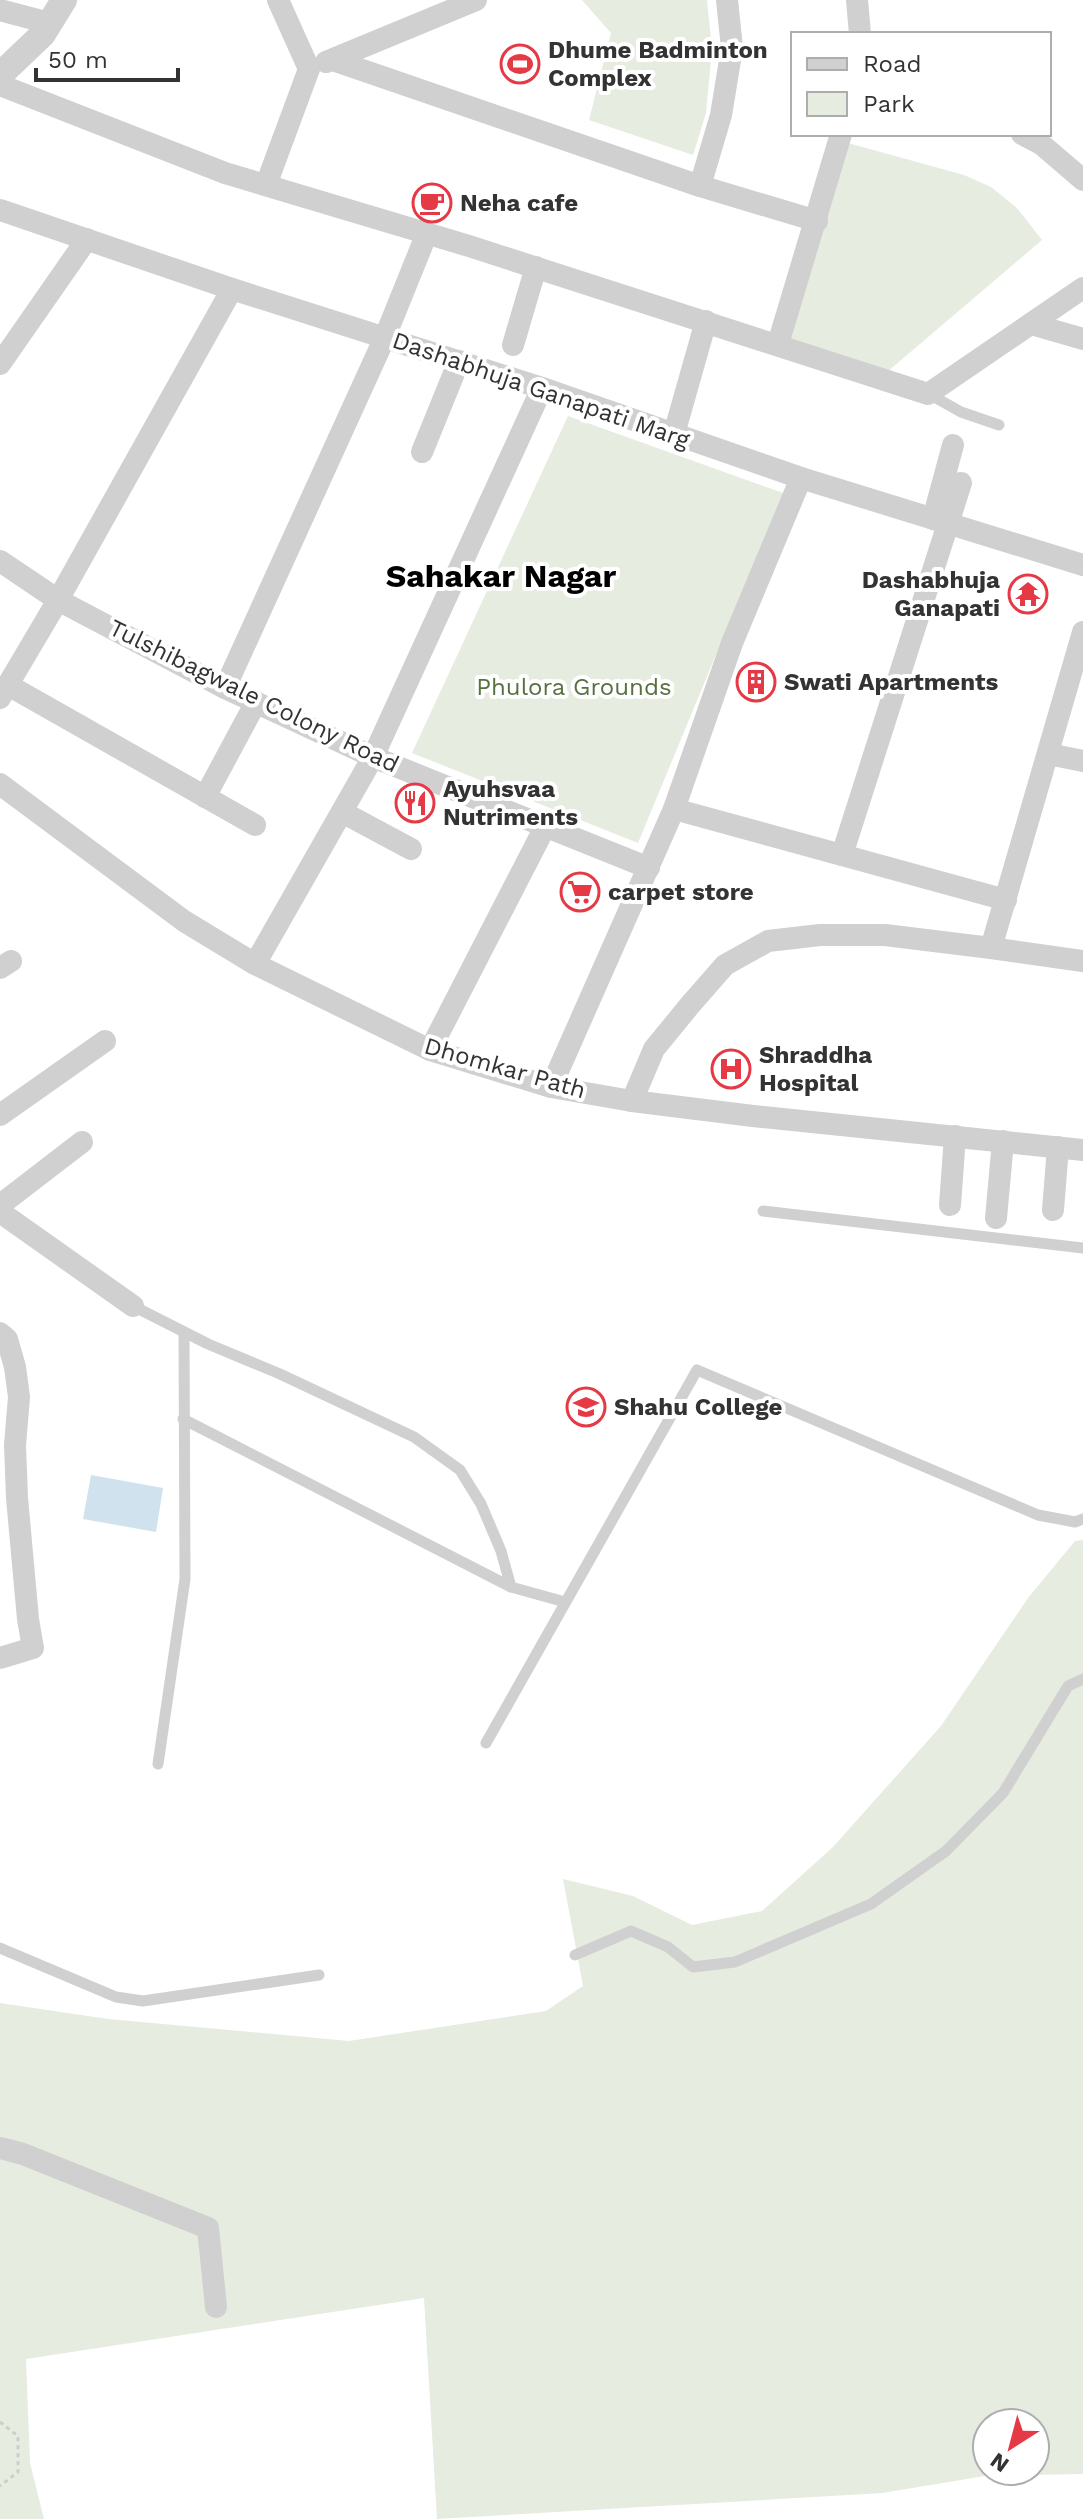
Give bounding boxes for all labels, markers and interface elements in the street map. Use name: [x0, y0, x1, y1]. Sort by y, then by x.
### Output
scale bar: [36, 32, 178, 82]
legend: [791, 32, 1051, 136]
place label: Dhume Badminton Complex: [548, 36, 768, 92]
sports icon: Dhume Badminton Complex: [499, 43, 541, 85]
text: 50 m: [48, 46, 108, 74]
text: Road: [863, 50, 922, 78]
text: Park: [863, 90, 915, 118]
cafe icon: Neha cafe: [411, 182, 453, 224]
place label: Neha cafe: [460, 189, 578, 217]
street label: Dashabhuja Ganapati Marg: [389, 326, 693, 454]
district label: Sahakar Nagar: [386, 557, 617, 595]
place label: Dashabhuja Ganapati: [862, 566, 1000, 622]
temple icon: Dashabhuja Ganapati: [1007, 573, 1049, 615]
street label: Tulshibagwale Colony Road: [105, 614, 403, 778]
building icon: Swati Apartments: [735, 661, 777, 703]
place label: Swati Apartments: [784, 668, 999, 696]
park label: Phulora Grounds: [476, 673, 672, 701]
place label: Ayuhsvaa Nutriments: [443, 775, 578, 831]
restaurant icon: Ayuhsvaa Nutriments: [394, 782, 436, 824]
supermarket icon: carpet store: [559, 871, 601, 913]
place label: carpet store: [608, 878, 754, 906]
street label: Dhomkar Path: [421, 1032, 589, 1104]
place label: Shraddha Hospital: [759, 1041, 872, 1097]
hospital icon: Shraddha Hospital: [710, 1048, 752, 1090]
school or university icon: Shahu College: [565, 1386, 607, 1428]
place label: Shahu College: [614, 1393, 783, 1421]
north arrow: [971, 2407, 1051, 2487]
text: N: [986, 2448, 1013, 2478]

